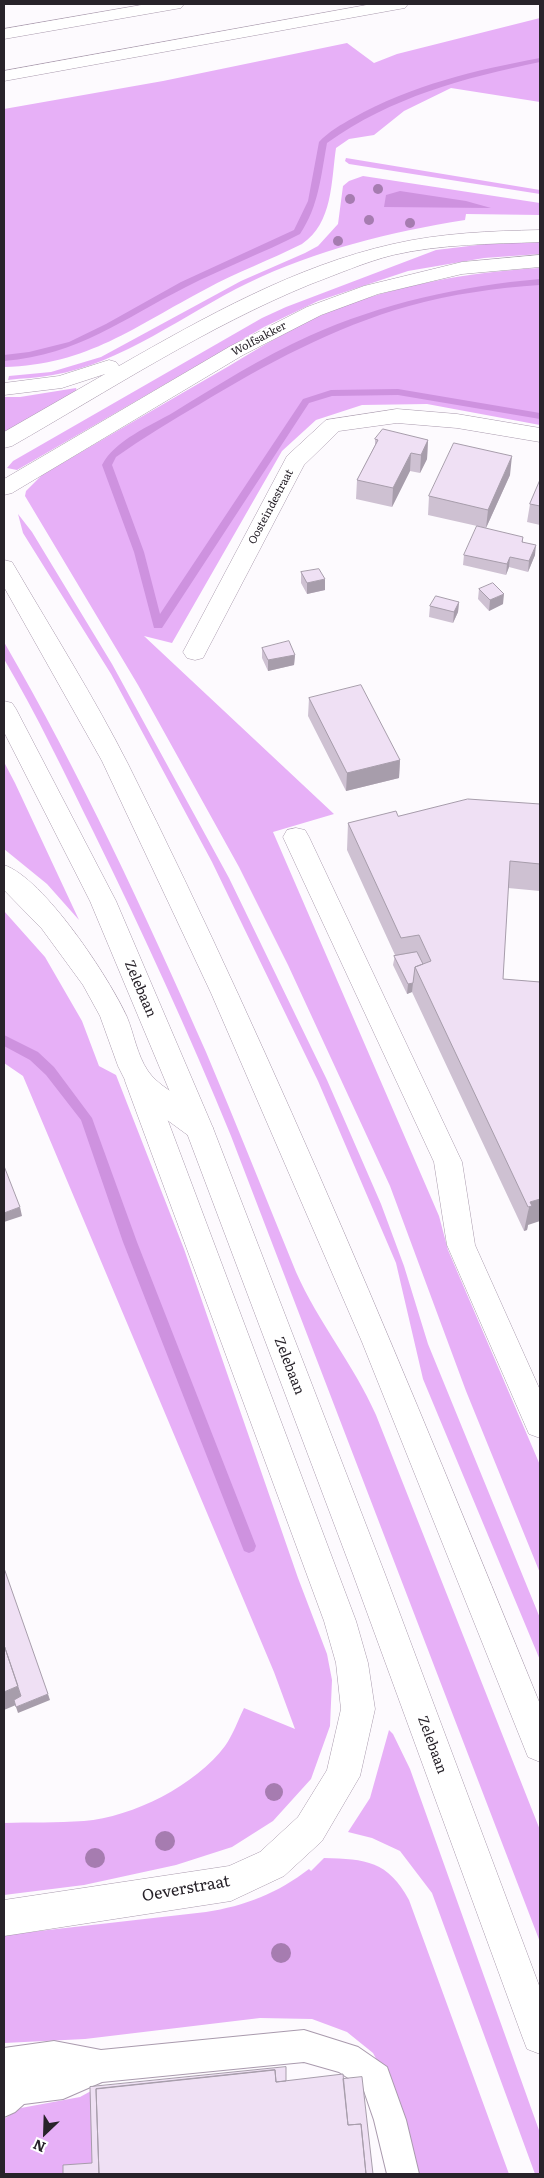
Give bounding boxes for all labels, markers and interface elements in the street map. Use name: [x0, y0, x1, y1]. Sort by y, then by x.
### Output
street label: Wolfsakker: [229, 319, 289, 359]
street label: Oosteindestraat: [246, 467, 296, 547]
street label: Zelebaan: [120, 958, 160, 1020]
street label: Zelebaan: [270, 1335, 308, 1397]
street label: Zelebaan: [414, 1714, 450, 1776]
street label: Oeverstraat: [141, 1872, 231, 1906]
north arrow: [20, 2108, 70, 2158]
text: N: [29, 2135, 48, 2158]

